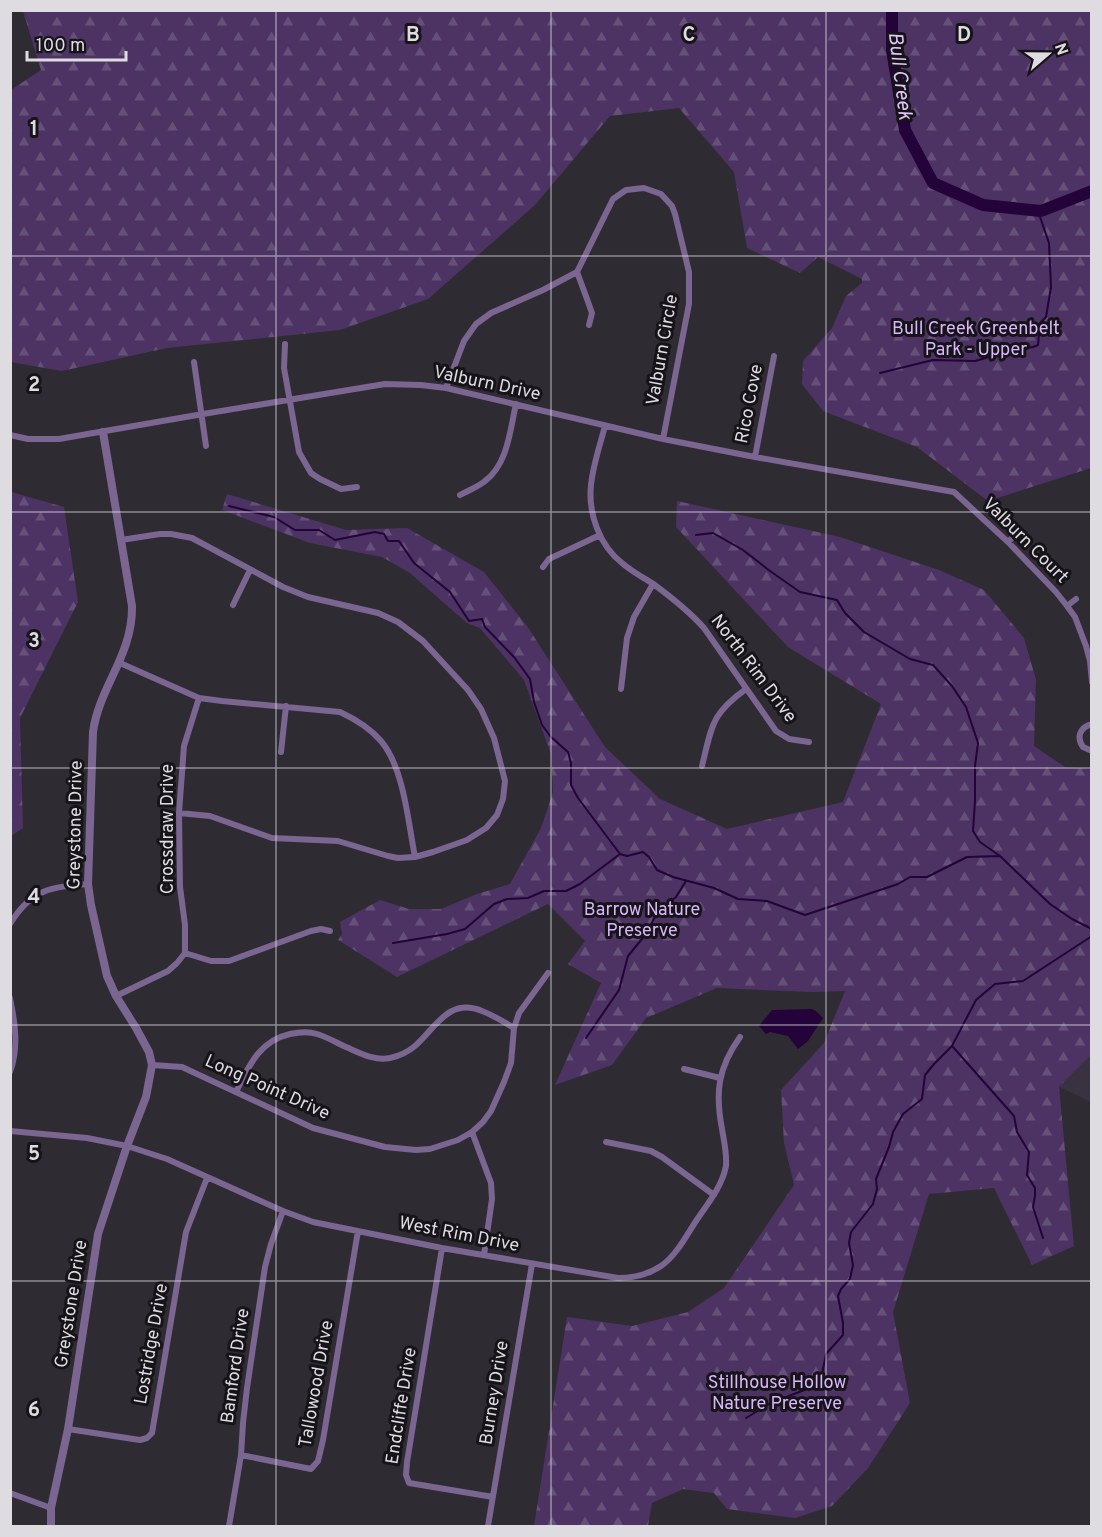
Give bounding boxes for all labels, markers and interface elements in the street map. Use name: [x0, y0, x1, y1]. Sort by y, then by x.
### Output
text: B: [406, 23, 420, 49]
text: C: [683, 23, 695, 49]
text: D: [957, 23, 971, 49]
scale bar: [27, 24, 126, 62]
north arrow: [1018, 24, 1078, 84]
water label: Bull Creek: [881, 31, 917, 122]
text: 100 m: [36, 35, 85, 58]
text: N: [1049, 41, 1072, 58]
text: 1: [30, 117, 38, 143]
street label: Valburn Circle: [642, 293, 684, 407]
park label: Bull Creek Greenbelt Park - Upper: [892, 318, 1060, 362]
street label: Valburn Drive: [431, 361, 543, 407]
street label: Rico Cove: [731, 362, 769, 446]
text: 2: [28, 373, 40, 399]
street label: Valburn Court: [977, 493, 1073, 589]
street label: North Rim Drive: [705, 610, 801, 728]
text: 3: [28, 629, 40, 655]
street label: Greystone Drive: [63, 760, 89, 890]
street label: Crossdraw Drive: [157, 764, 180, 894]
text: 4: [28, 885, 40, 911]
park label: Barrow Nature Preserve: [584, 899, 700, 943]
street label: Long Point Drive: [201, 1050, 333, 1126]
text: 5: [28, 1142, 40, 1168]
street label: West Rim Drive: [397, 1212, 521, 1258]
street label: Greystone Drive: [51, 1238, 93, 1370]
street label: Lostridge Drive: [130, 1282, 174, 1406]
street label: Bamford Drive: [217, 1307, 255, 1425]
street label: Tallowood Drive: [295, 1319, 339, 1449]
street label: Burney Drive: [475, 1339, 515, 1447]
street label: Endcliffe Drive: [381, 1346, 423, 1466]
park label: Stillhouse Hollow Nature Preserve: [708, 1372, 846, 1416]
text: 6: [28, 1398, 40, 1424]

